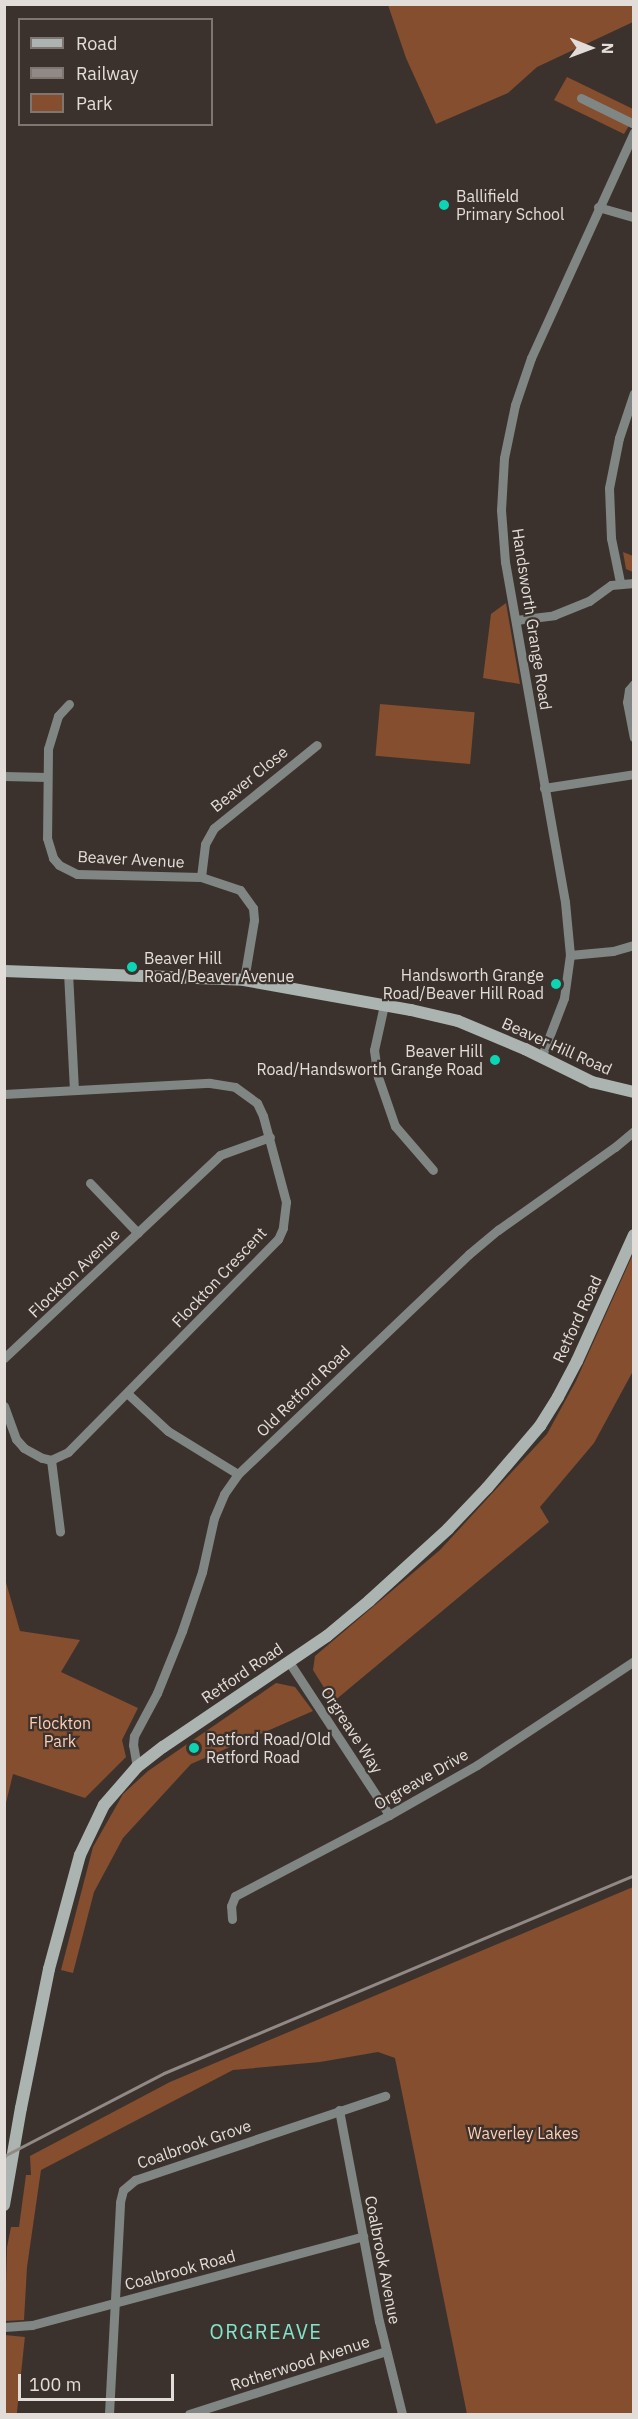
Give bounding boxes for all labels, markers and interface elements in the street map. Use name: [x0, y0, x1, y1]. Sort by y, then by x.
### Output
legend: [18, 18, 213, 126]
north arrow: [560, 18, 620, 78]
text: Road: [76, 32, 117, 55]
text: N: [598, 42, 618, 54]
text: Railway: [76, 62, 138, 85]
text: Park: [76, 92, 112, 115]
place label: Ballifield Primary School: [456, 186, 564, 224]
marker: Ballifield Primary School: [437, 198, 451, 212]
street label: Handsworth Grange Road: [508, 527, 556, 711]
street label: Beaver Close: [207, 742, 291, 816]
street label: Beaver Avenue: [77, 847, 185, 871]
place label: Beaver Hill Road/Beaver Avenue: [144, 948, 294, 986]
marker: Beaver Hill Road/Beaver Avenue: [125, 960, 139, 974]
place label: Handsworth Grange Road/Beaver Hill Road: [383, 965, 544, 1003]
marker: Handsworth Grange Road/Beaver Hill Road: [549, 977, 563, 991]
street label: Beaver Hill Road: [499, 1013, 615, 1079]
place label: Beaver Hill Road/Handsworth Grange Road: [256, 1041, 483, 1079]
marker: Beaver Hill Road/Handsworth Grange Road: [488, 1053, 502, 1067]
street label: Flockton Crescent: [168, 1223, 270, 1331]
street label: Flockton Avenue: [24, 1225, 124, 1321]
street label: Retford Road: [548, 1272, 606, 1366]
street label: Old Retford Road: [252, 1341, 354, 1441]
street label: Retford Road: [198, 1639, 286, 1707]
street label: Orgreave Way: [317, 1683, 387, 1777]
park label: Flockton Park: [29, 1713, 91, 1751]
place label: Retford Road/Old Retford Road: [206, 1729, 331, 1767]
marker: Retford Road/Old Retford Road: [187, 1741, 201, 1755]
street label: Orgreave Drive: [370, 1744, 472, 1814]
street label: Coalbrook Grove: [134, 2116, 254, 2172]
park label: Waverley Lakes: [467, 2123, 579, 2143]
street label: Coalbrook Avenue: [361, 2194, 405, 2326]
street label: Coalbrook Road: [123, 2246, 237, 2294]
district label: ORGREAVE: [210, 2319, 322, 2343]
street label: Rotherwood Avenue: [228, 2331, 372, 2395]
scale bar: [21, 2362, 177, 2400]
text: 100 m: [29, 2373, 81, 2396]

